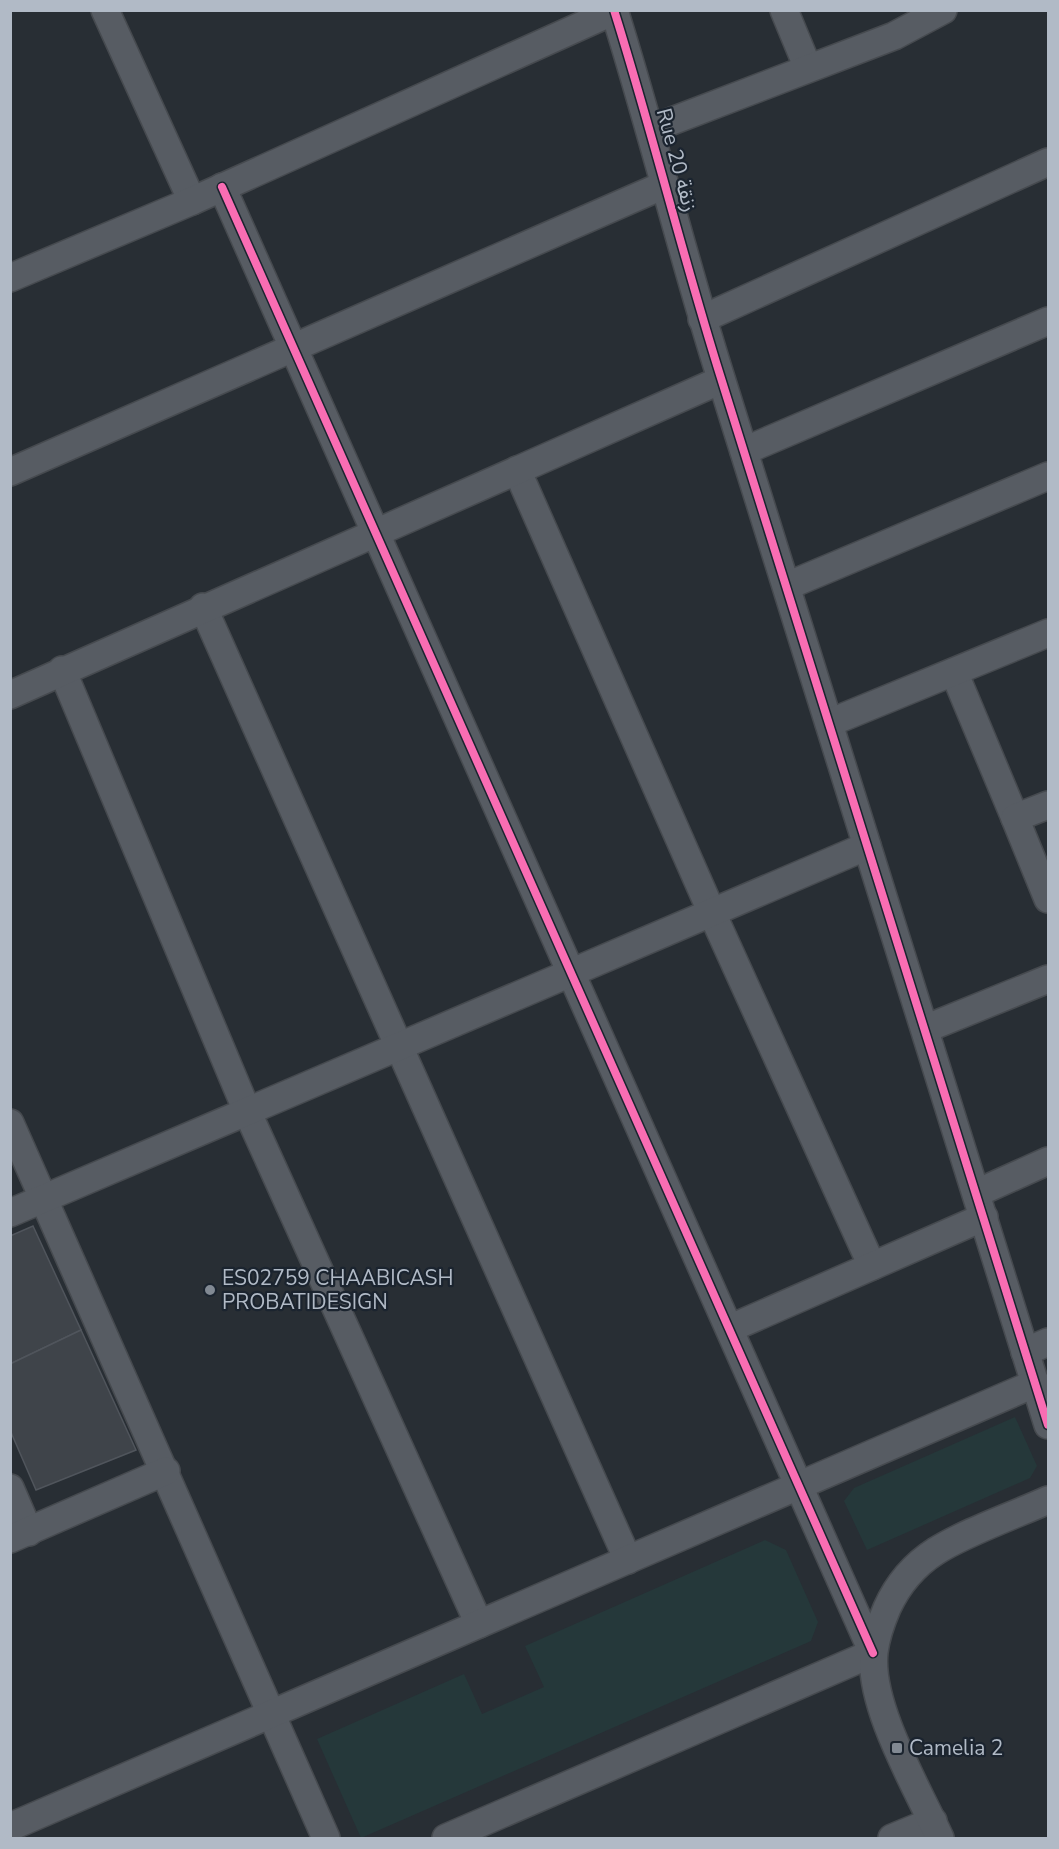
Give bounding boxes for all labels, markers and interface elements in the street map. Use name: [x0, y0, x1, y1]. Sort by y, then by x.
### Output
street label: Rue 20 زنقة: [650, 105, 704, 215]
place label: ES02759 CHAABICASH PROBATIDESIGN: [222, 1264, 453, 1316]
marker: ES02759 CHAABICASH PROBATIDESIGN: [203, 1283, 217, 1297]
place label: Camelia 2: [909, 1734, 1003, 1762]
marker: Camelia 2: [890, 1741, 904, 1755]

